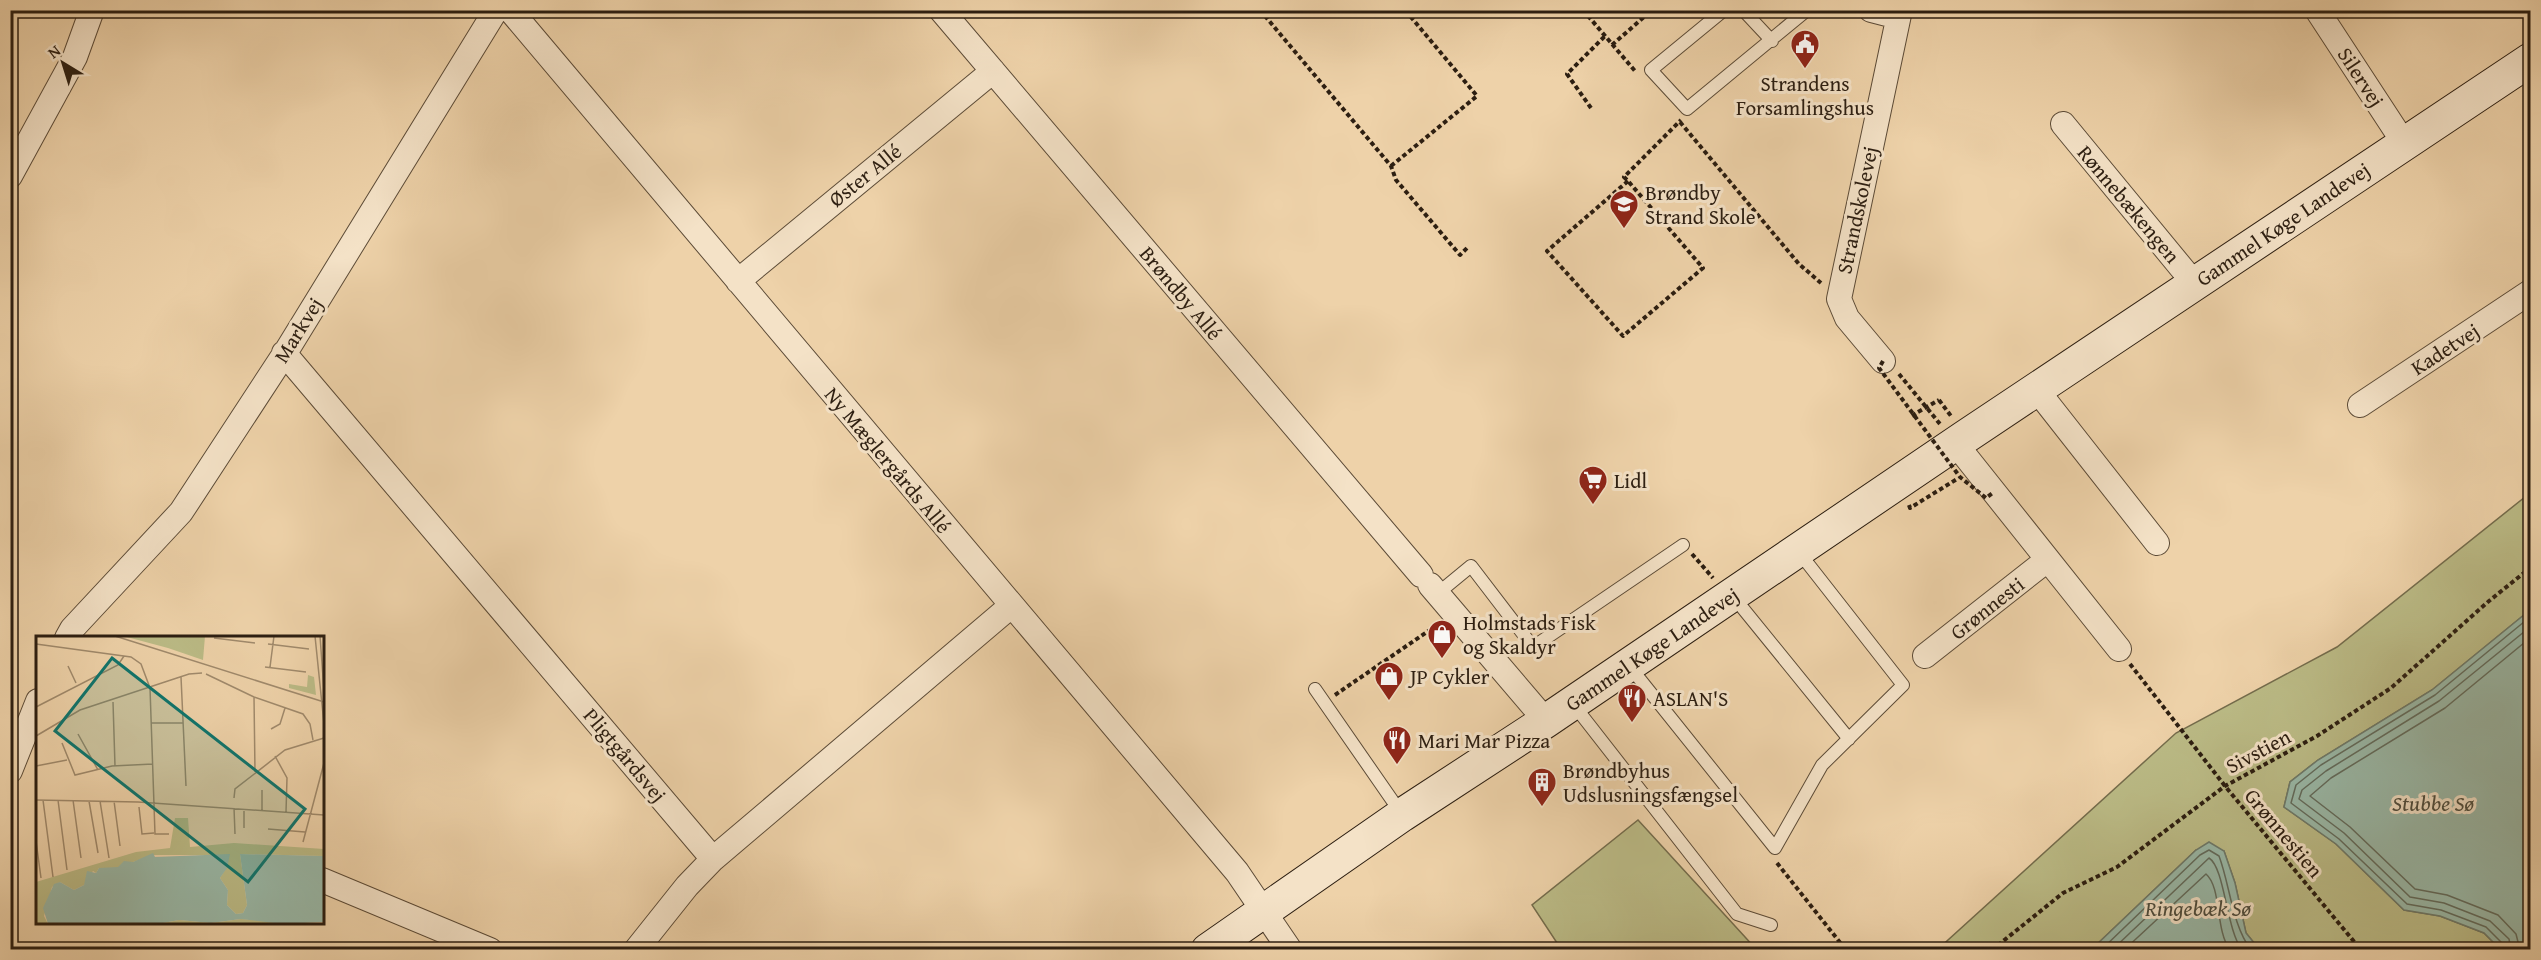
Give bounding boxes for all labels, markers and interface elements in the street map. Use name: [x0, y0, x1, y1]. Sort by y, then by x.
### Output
public building icon: Strandens Forsamlingshus: [1789, 28, 1821, 70]
north arrow: [33, 33, 93, 93]
text: N: [42, 38, 66, 64]
street label: Silervej: [2330, 41, 2392, 113]
place label: Strandens Forsamlingshus: [1736, 68, 1874, 123]
street label: Øster Allé: [822, 136, 908, 214]
street label: Rønnebækengen: [2070, 138, 2188, 270]
street label: Strandskolevej: [1828, 143, 1886, 277]
street label: Gammel Køge Landevej: [2190, 154, 2376, 294]
place label: Brøndby Strand Skole: [1645, 177, 1756, 232]
school or university icon: Brøndby Strand Skole: [1608, 188, 1640, 230]
street label: Brøndby Allé: [1132, 239, 1230, 347]
street label: Markvej: [266, 291, 330, 369]
street label: Kadetvej: [2405, 315, 2485, 383]
street label: Ny Mæglergårds Allé: [817, 380, 959, 540]
supermarket icon: Lidl: [1577, 464, 1609, 506]
place label: Lidl: [1614, 465, 1647, 496]
street label: Grønnesti: [1943, 569, 2031, 647]
street label: Gammel Køge Landevej: [1559, 579, 1745, 719]
place label: Holmstads Fisk og Skaldyr: [1463, 607, 1596, 662]
shop icon: Holmstads Fisk og Skaldyr: [1426, 618, 1458, 660]
inset map: [36, 636, 324, 924]
shop icon: JP Cykler: [1373, 660, 1405, 702]
place label: JP Cykler: [1407, 661, 1490, 692]
restaurant icon: ASLAN'S: [1616, 682, 1648, 724]
place label: ASLAN'S: [1653, 683, 1728, 714]
street label: Pligtgårdsvej: [576, 701, 674, 809]
street label: Sivstien: [2220, 721, 2296, 781]
restaurant icon: Mari Mar Pizza: [1381, 724, 1413, 766]
place label: Mari Mar Pizza: [1418, 725, 1550, 756]
place label: Brøndbyhus Udslusningsfængsel: [1563, 755, 1738, 810]
building icon: Brøndbyhus Udslusningsfængsel: [1526, 766, 1558, 808]
street label: Grønnestien: [2237, 781, 2331, 885]
water label: Stubbe Sø: [2392, 787, 2474, 819]
water label: Ringebæk Sø: [2144, 892, 2252, 924]

